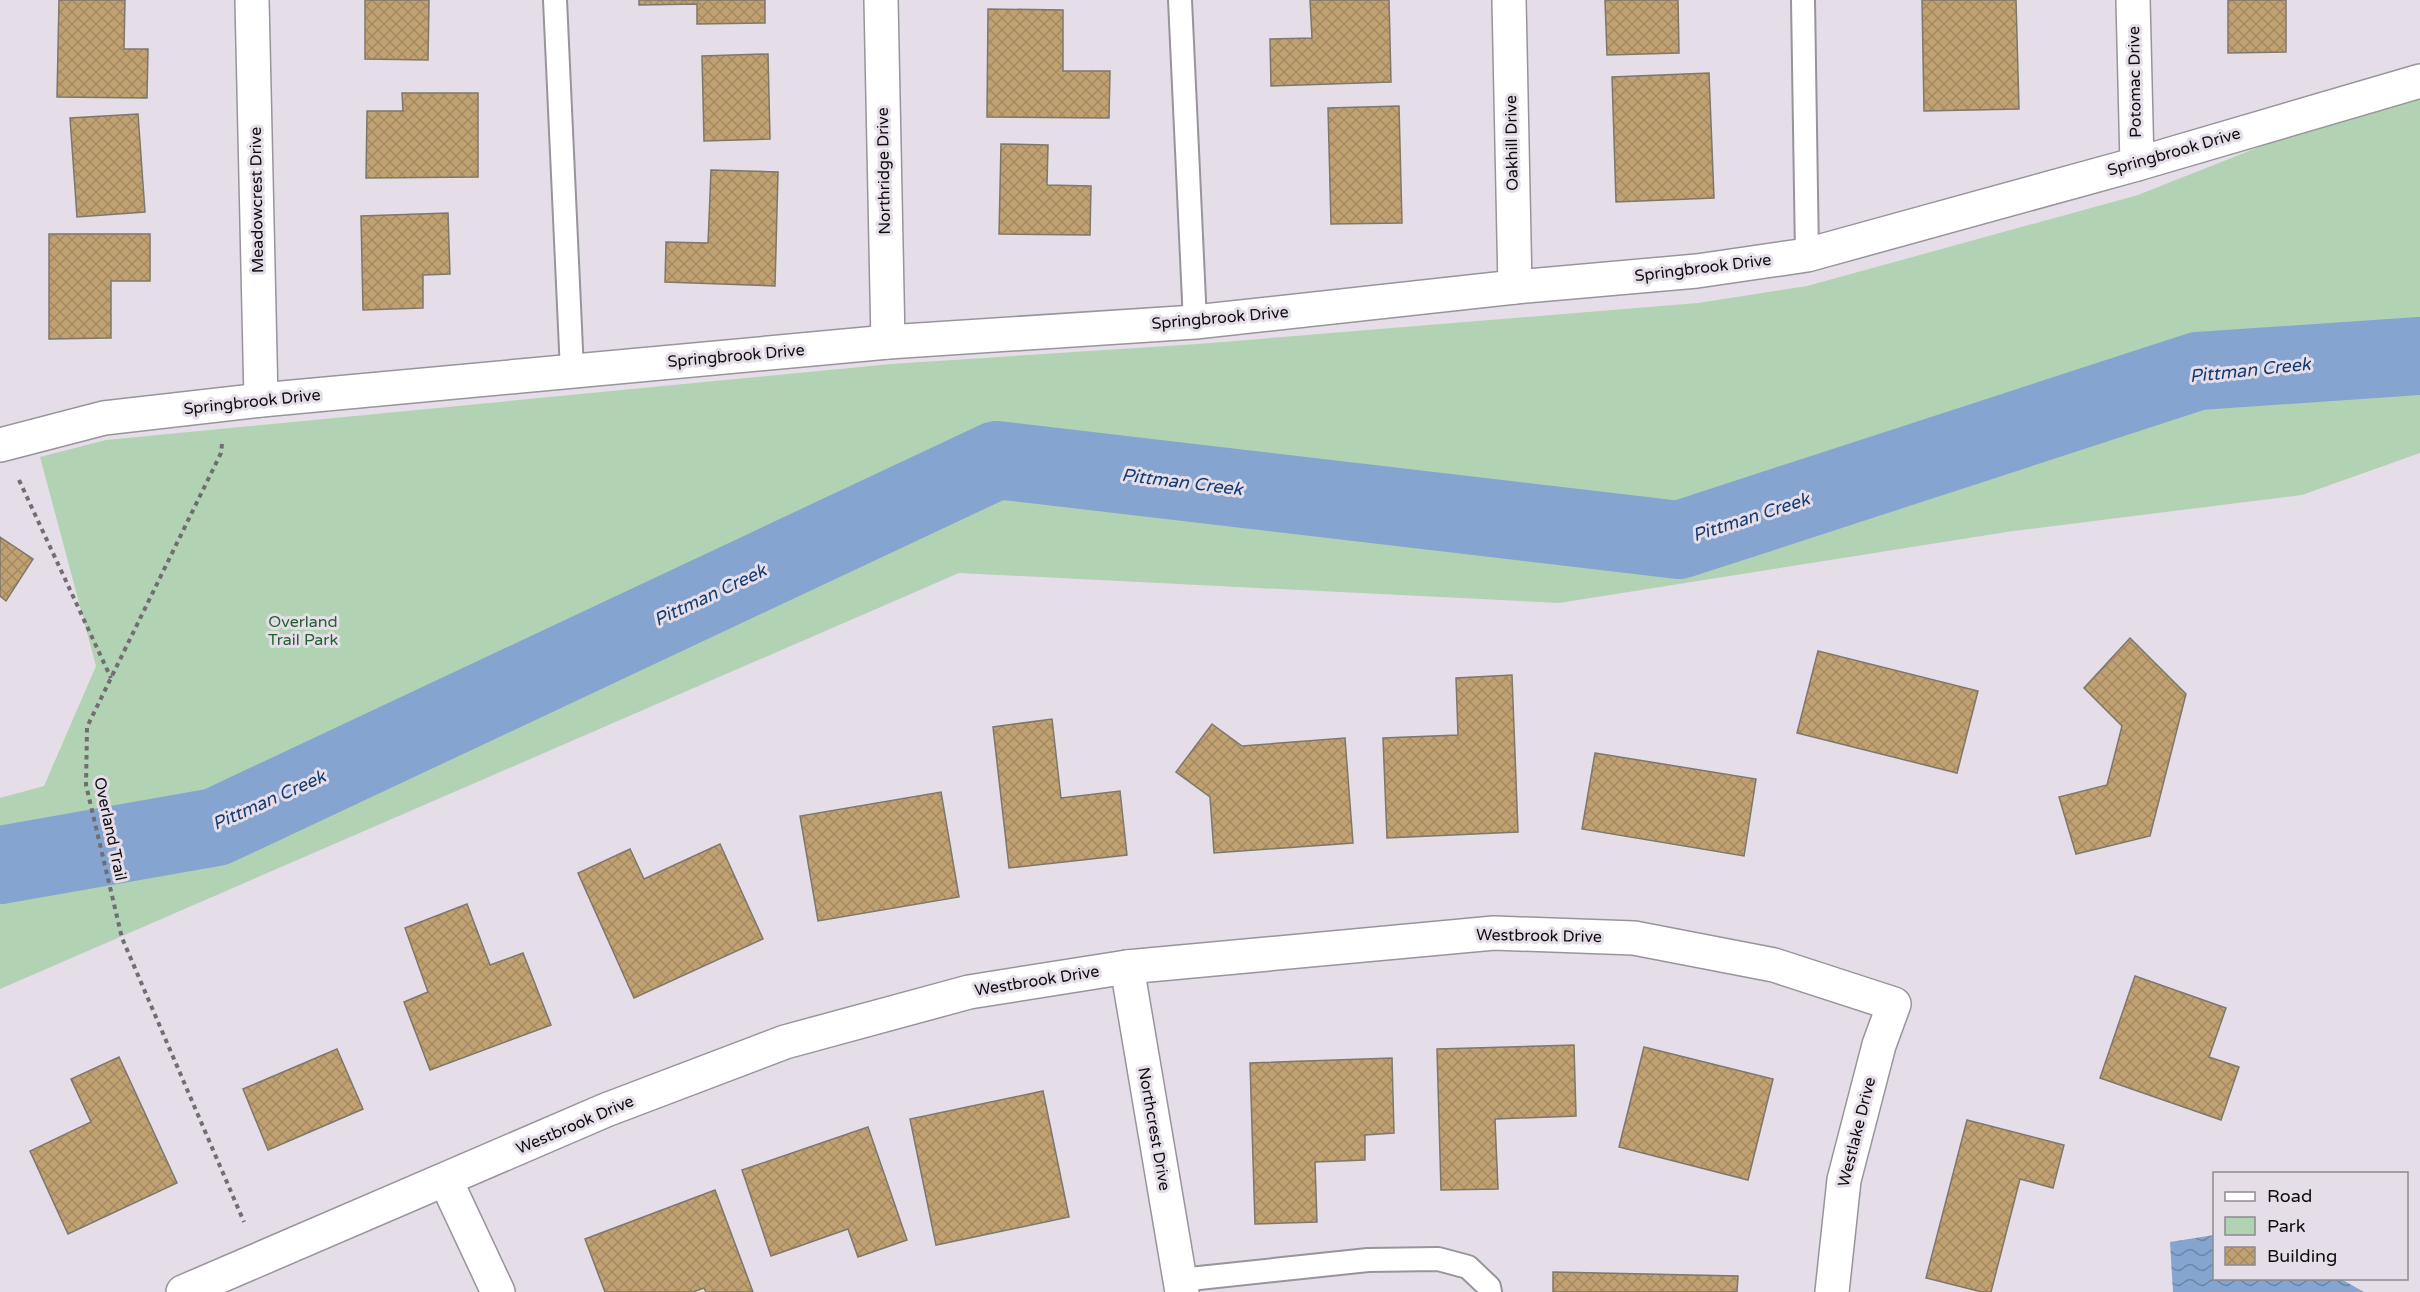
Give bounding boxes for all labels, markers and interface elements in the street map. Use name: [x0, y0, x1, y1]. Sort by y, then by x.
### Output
street label: Potomac Drive: [2124, 26, 2146, 138]
street label: Oakhill Drive: [1501, 95, 1523, 191]
street label: Northridge Drive: [873, 107, 895, 235]
street label: Springbrook Drive: [2105, 123, 2243, 181]
street label: Meadowcrest Drive: [246, 127, 268, 273]
street label: Springbrook Drive: [1634, 250, 1772, 286]
street label: Springbrook Drive: [1151, 302, 1289, 334]
street label: Springbrook Drive: [667, 340, 805, 372]
water label: Pittman Creek: [2188, 353, 2313, 387]
street label: Springbrook Drive: [183, 385, 321, 419]
water label: Pittman Creek: [1120, 464, 1245, 500]
water label: Pittman Creek: [1690, 487, 1813, 546]
water label: Pittman Creek: [650, 559, 771, 631]
park label: Overland Trail Park: [268, 612, 338, 650]
water label: Pittman Creek: [209, 765, 330, 835]
street label: Overland Trail: [89, 775, 131, 883]
street label: Westbrook Drive: [1476, 925, 1602, 947]
street label: Westbrook Drive: [973, 961, 1101, 1001]
street label: Northcrest Drive: [1133, 1066, 1175, 1192]
street label: Westlake Drive: [1834, 1075, 1880, 1189]
street label: Westbrook Drive: [513, 1091, 637, 1159]
legend: [2213, 1172, 2408, 1280]
text: Road: [2267, 1185, 2312, 1207]
text: Park: [2267, 1215, 2306, 1237]
text: Building: [2267, 1245, 2337, 1267]

